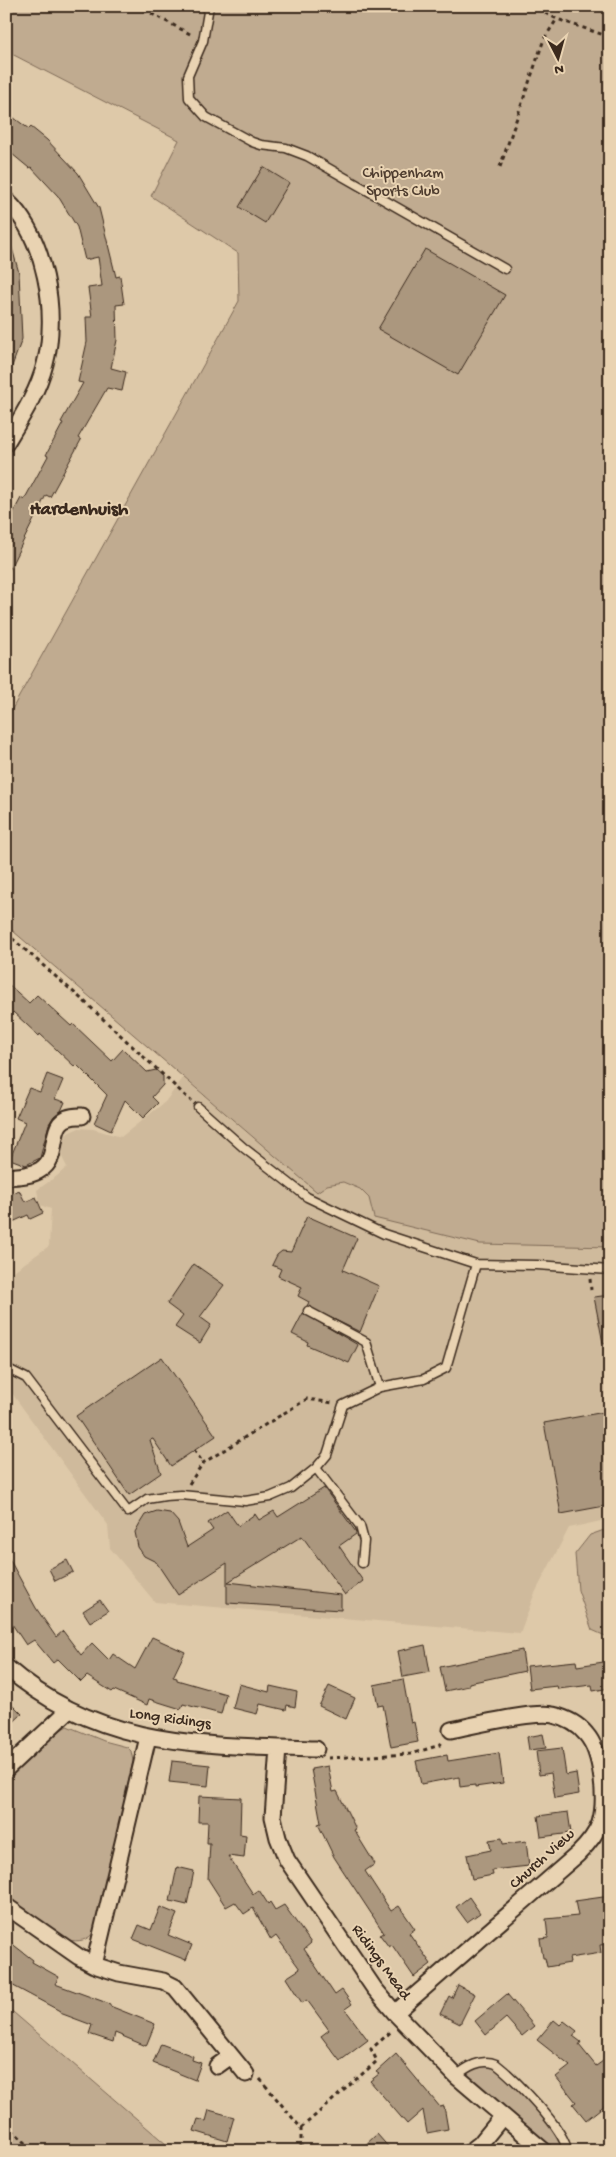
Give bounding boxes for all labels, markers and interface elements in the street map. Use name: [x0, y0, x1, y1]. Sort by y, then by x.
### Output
north arrow: [534, 32, 584, 82]
text: N: [554, 60, 565, 77]
park label: Chippenham Sports Club: [362, 165, 444, 202]
district label: Hardenhuish: [30, 499, 129, 522]
street label: Long Ridings: [128, 1705, 213, 1735]
street label: Church View: [506, 1825, 580, 1894]
street label: Ridings Mead: [346, 1922, 415, 2006]

